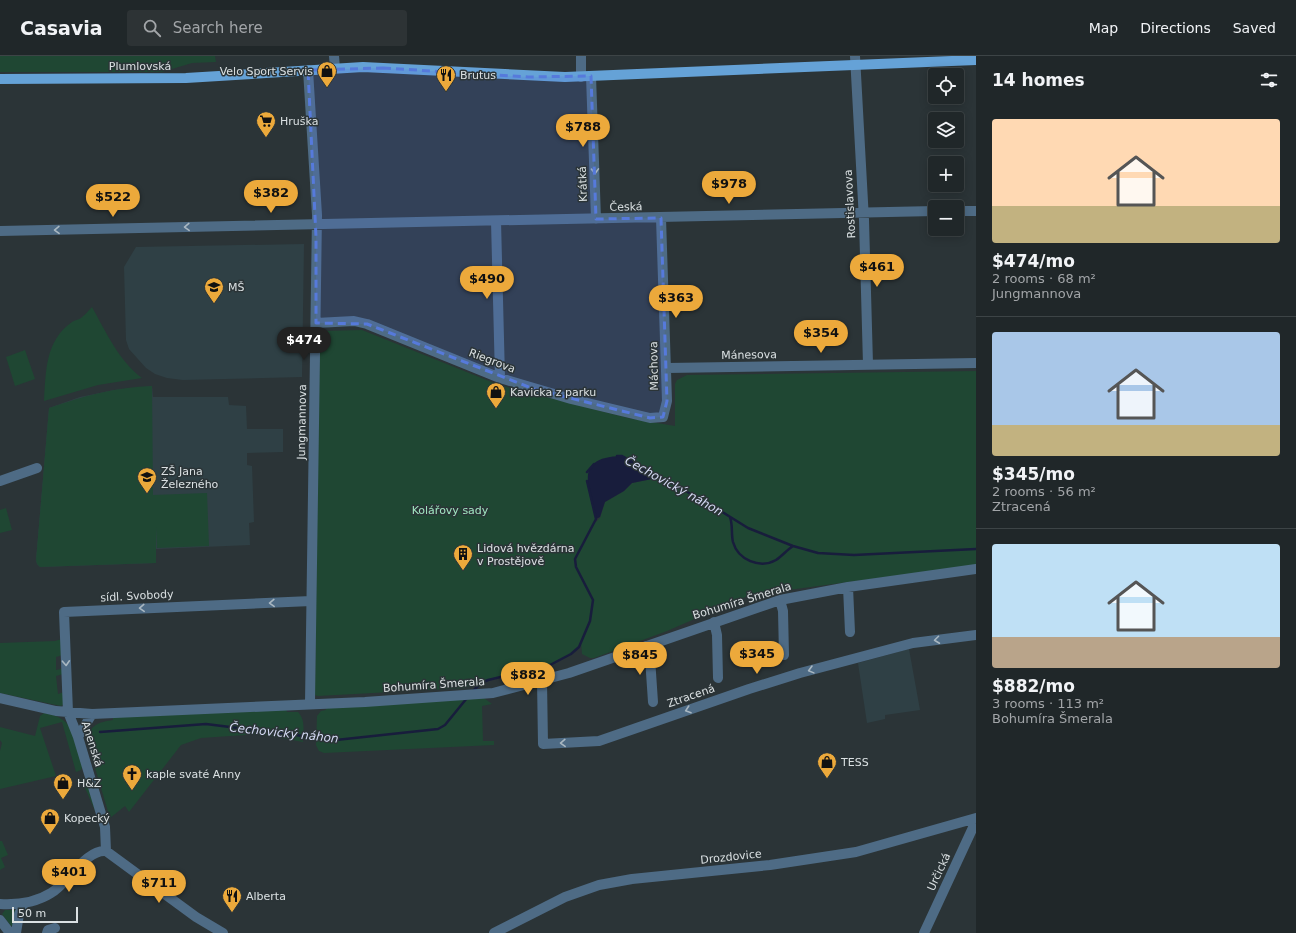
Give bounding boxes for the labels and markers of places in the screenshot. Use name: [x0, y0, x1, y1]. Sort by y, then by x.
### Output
shop icon: Velo Sport Servis: [316, 60, 338, 88]
restaurant icon: Brutus: [435, 64, 457, 92]
place label: Velo Sport Servis: [220, 65, 313, 78]
place label: Brutus: [460, 69, 496, 82]
supermarket icon: Hruška: [255, 110, 277, 138]
pin: $788: [559, 114, 607, 148]
place label: Hruška: [280, 115, 318, 128]
pin: $978: [705, 171, 753, 205]
pin: $382: [247, 180, 295, 214]
pin: $522: [89, 184, 137, 218]
pin: $461: [853, 254, 901, 288]
pin: $490: [463, 266, 511, 300]
school or university icon: MŠ: [203, 276, 225, 304]
place label: MŠ: [228, 281, 244, 294]
pin: $363: [652, 285, 700, 319]
pin: $354: [797, 320, 845, 354]
pin: $474: [280, 327, 328, 361]
shop icon: Kavicka z parku: [485, 381, 507, 409]
place label: Kavicka z parku: [510, 386, 596, 399]
place label: ZŠ Jana Železného: [161, 465, 219, 491]
school or university icon: ZŠ Jana Železného: [136, 466, 158, 494]
place label: Lidová hvězdárna v Prostějově: [477, 542, 574, 568]
building icon: Lidová hvězdárna v Prostějově: [452, 543, 474, 571]
pin: $345: [733, 641, 781, 675]
pin: $845: [616, 642, 664, 676]
pin: $882: [504, 662, 552, 696]
shop icon: TESS: [816, 751, 838, 779]
place label: TESS: [840, 756, 869, 769]
church icon: kaple svaté Anny: [121, 763, 143, 791]
place label: kaple svaté Anny: [146, 768, 241, 781]
shop icon: H&Z: [52, 772, 74, 800]
place label: H&Z: [77, 777, 102, 790]
shop icon: Kopecký: [39, 807, 61, 835]
place label: Kopecký: [64, 812, 110, 825]
pin: $401: [45, 859, 93, 893]
pin: $711: [135, 870, 183, 904]
restaurant icon: Alberta: [221, 885, 243, 913]
place label: Alberta: [246, 890, 286, 903]

